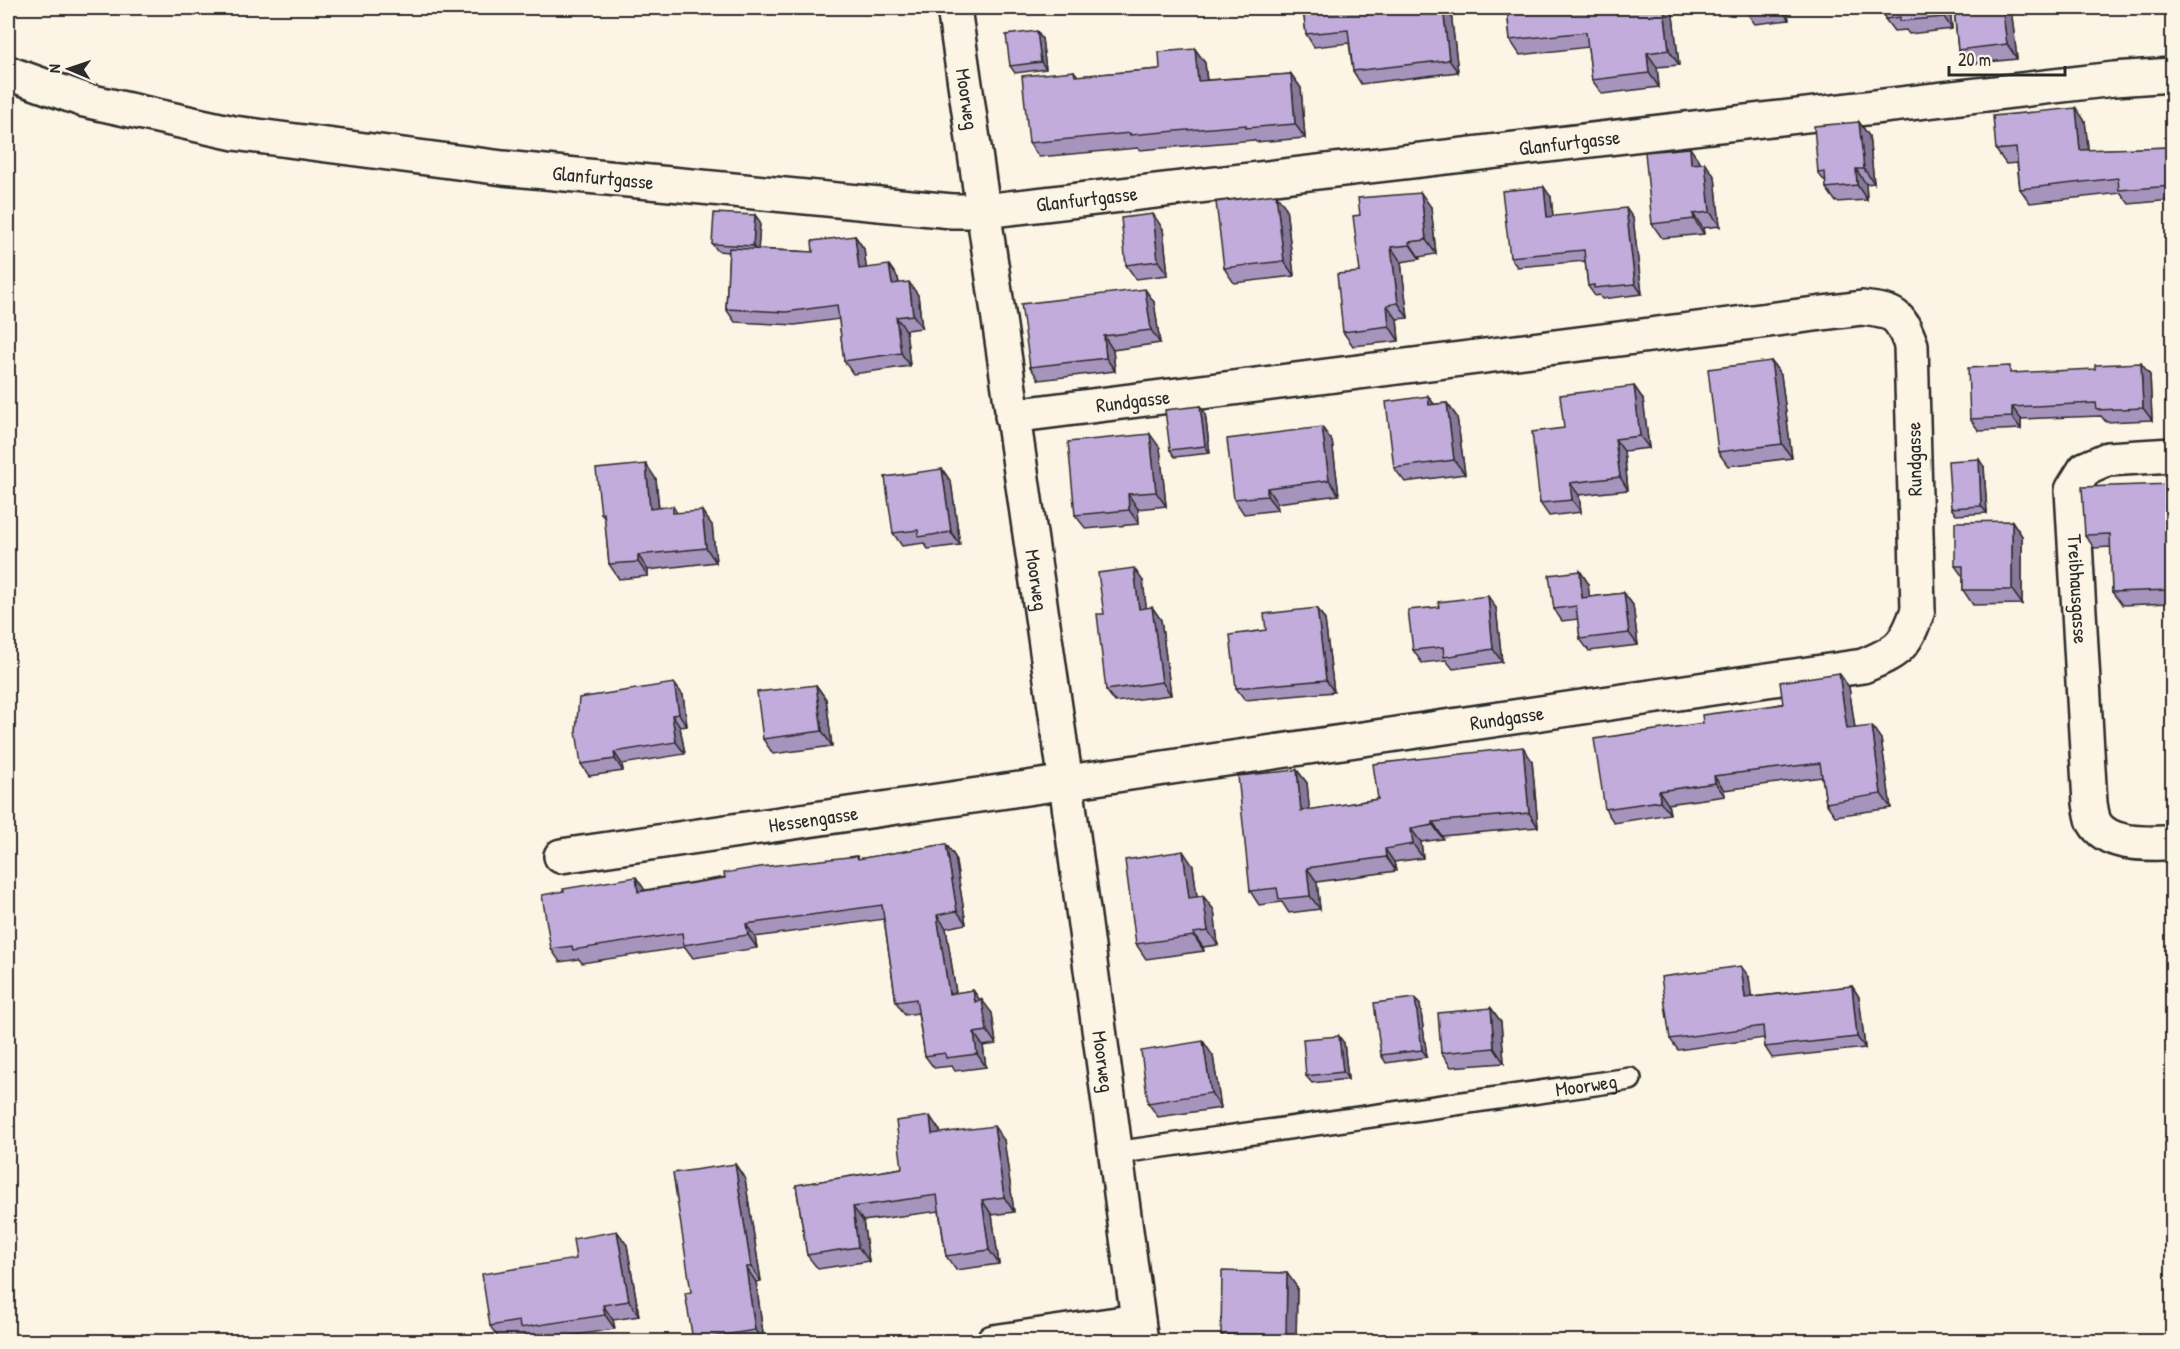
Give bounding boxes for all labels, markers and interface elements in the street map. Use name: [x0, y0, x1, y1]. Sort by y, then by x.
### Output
north arrow: [39, 39, 99, 99]
scale bar: [1949, 39, 2064, 77]
text: 20 m: [1958, 47, 1991, 72]
text: N: [43, 63, 65, 73]
street label: Moorweg: [950, 66, 985, 132]
street label: Glanfurtgasse: [1517, 123, 1622, 161]
street label: Glanfurtgasse: [551, 159, 655, 195]
street label: Glanfurtgasse: [1035, 179, 1139, 218]
street label: Rundgasse: [1095, 383, 1171, 418]
street label: Rundgasse: [1899, 422, 1928, 496]
street label: Treibhausgasse: [2062, 533, 2095, 645]
street label: Moorweg: [1019, 547, 1055, 613]
street label: Rundgasse: [1468, 699, 1546, 736]
street label: Hessengasse: [767, 799, 860, 839]
street label: Moorweg: [1086, 1029, 1121, 1094]
street label: Moorweg: [1554, 1067, 1619, 1103]

